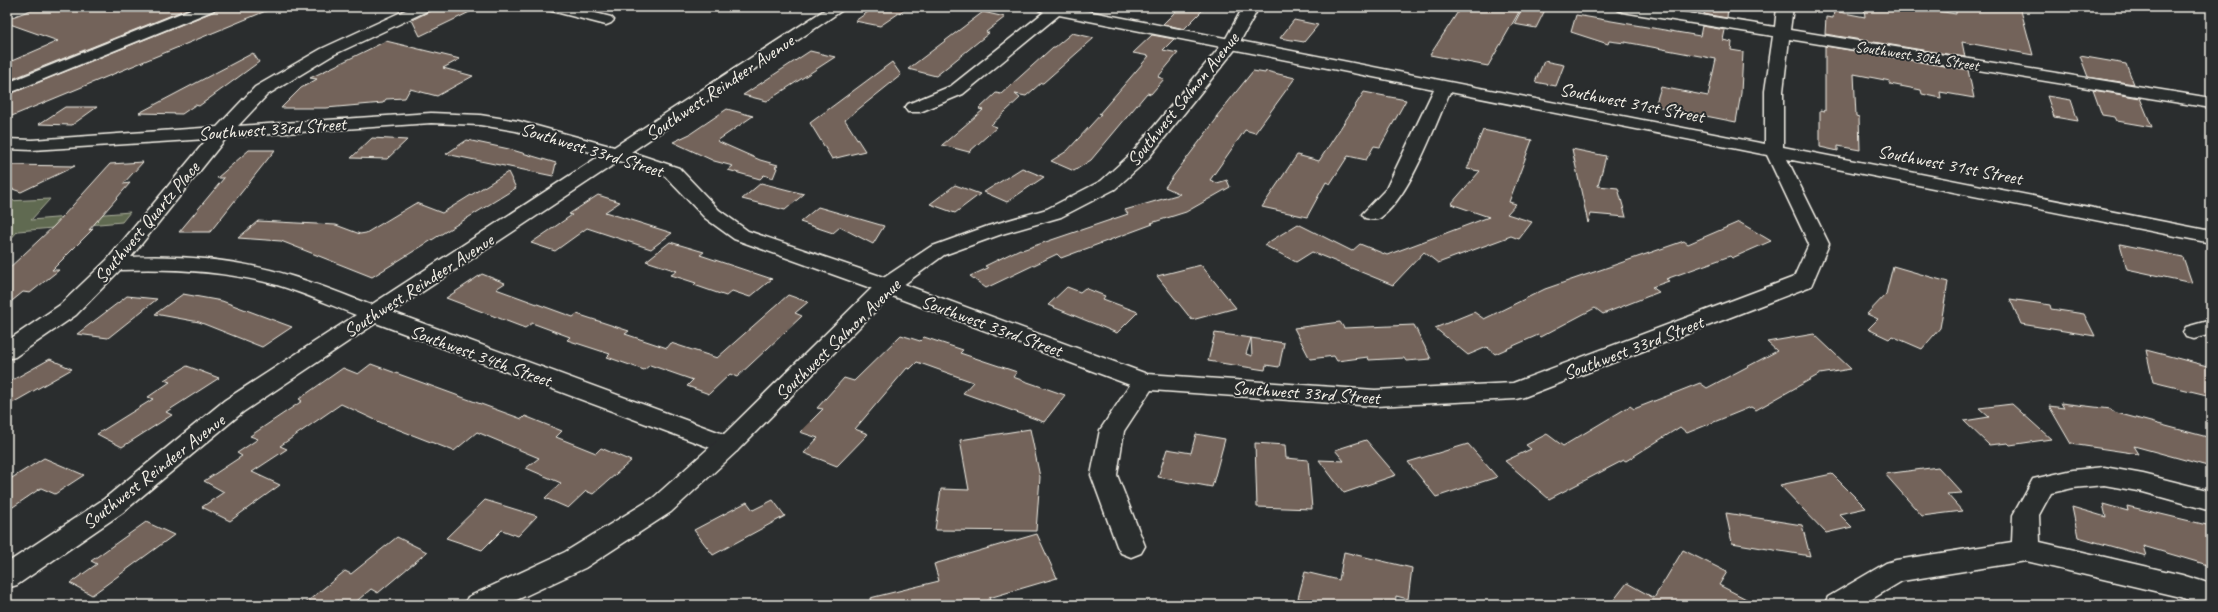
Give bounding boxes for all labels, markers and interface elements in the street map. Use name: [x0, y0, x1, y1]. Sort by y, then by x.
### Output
street label: Southwest Salmon Avenue: [1121, 26, 1245, 172]
street label: Southwest Reindeer Avenue: [641, 28, 800, 147]
street label: Southwest 30th Street: [1853, 36, 1982, 76]
street label: Southwest 31st Street: [1558, 77, 1708, 129]
street label: Southwest 33rd Street: [197, 112, 348, 146]
street label: Southwest 33rd Street: [517, 117, 668, 184]
street label: Southwest 31st Street: [1876, 139, 2026, 191]
street label: Southwest Quartz Place: [89, 155, 206, 289]
street label: Southwest Reindeer Avenue: [339, 227, 500, 343]
street label: Southwest Salmon Avenue: [770, 272, 907, 406]
street label: Southwest 33rd Street: [918, 289, 1067, 363]
street label: Southwest 33rd Street: [1560, 310, 1708, 386]
street label: Southwest 34th Street: [407, 319, 556, 393]
street label: Southwest 33rd Street: [1231, 376, 1382, 410]
street label: Southwest Reindeer Avenue: [78, 408, 231, 535]

